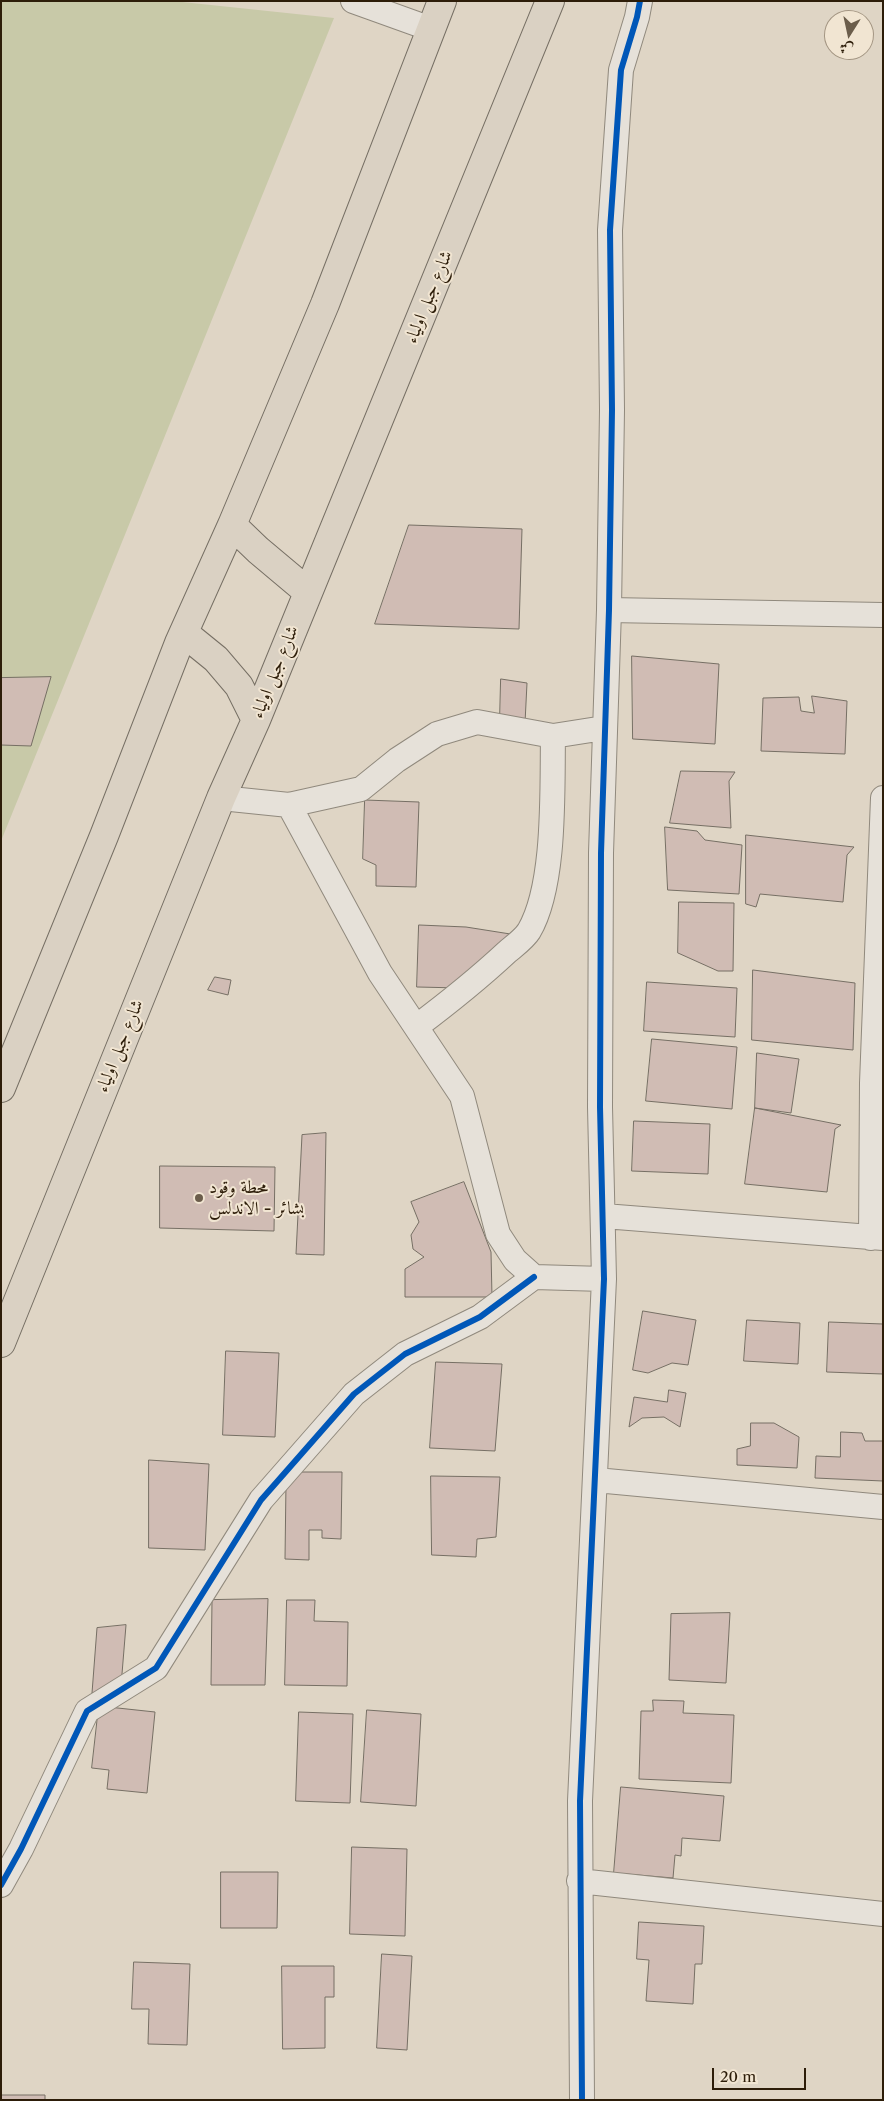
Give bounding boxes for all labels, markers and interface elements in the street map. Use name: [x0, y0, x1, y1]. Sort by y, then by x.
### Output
north arrow: [824, 10, 874, 60]
text: ش: [838, 39, 855, 59]
street label: شارع جبل اولياء: [401, 247, 457, 347]
street label: شارع جبل اولياء: [247, 622, 303, 722]
street label: شارع جبل اولياء: [92, 996, 148, 1096]
place label: محطة وقود بشائر - الاندلس: [209, 1177, 304, 1220]
marker: محطة وقود بشائر - الاندلس: [193, 1192, 205, 1204]
scale bar: [714, 2058, 808, 2090]
text: 20 m: [720, 2067, 756, 2086]

